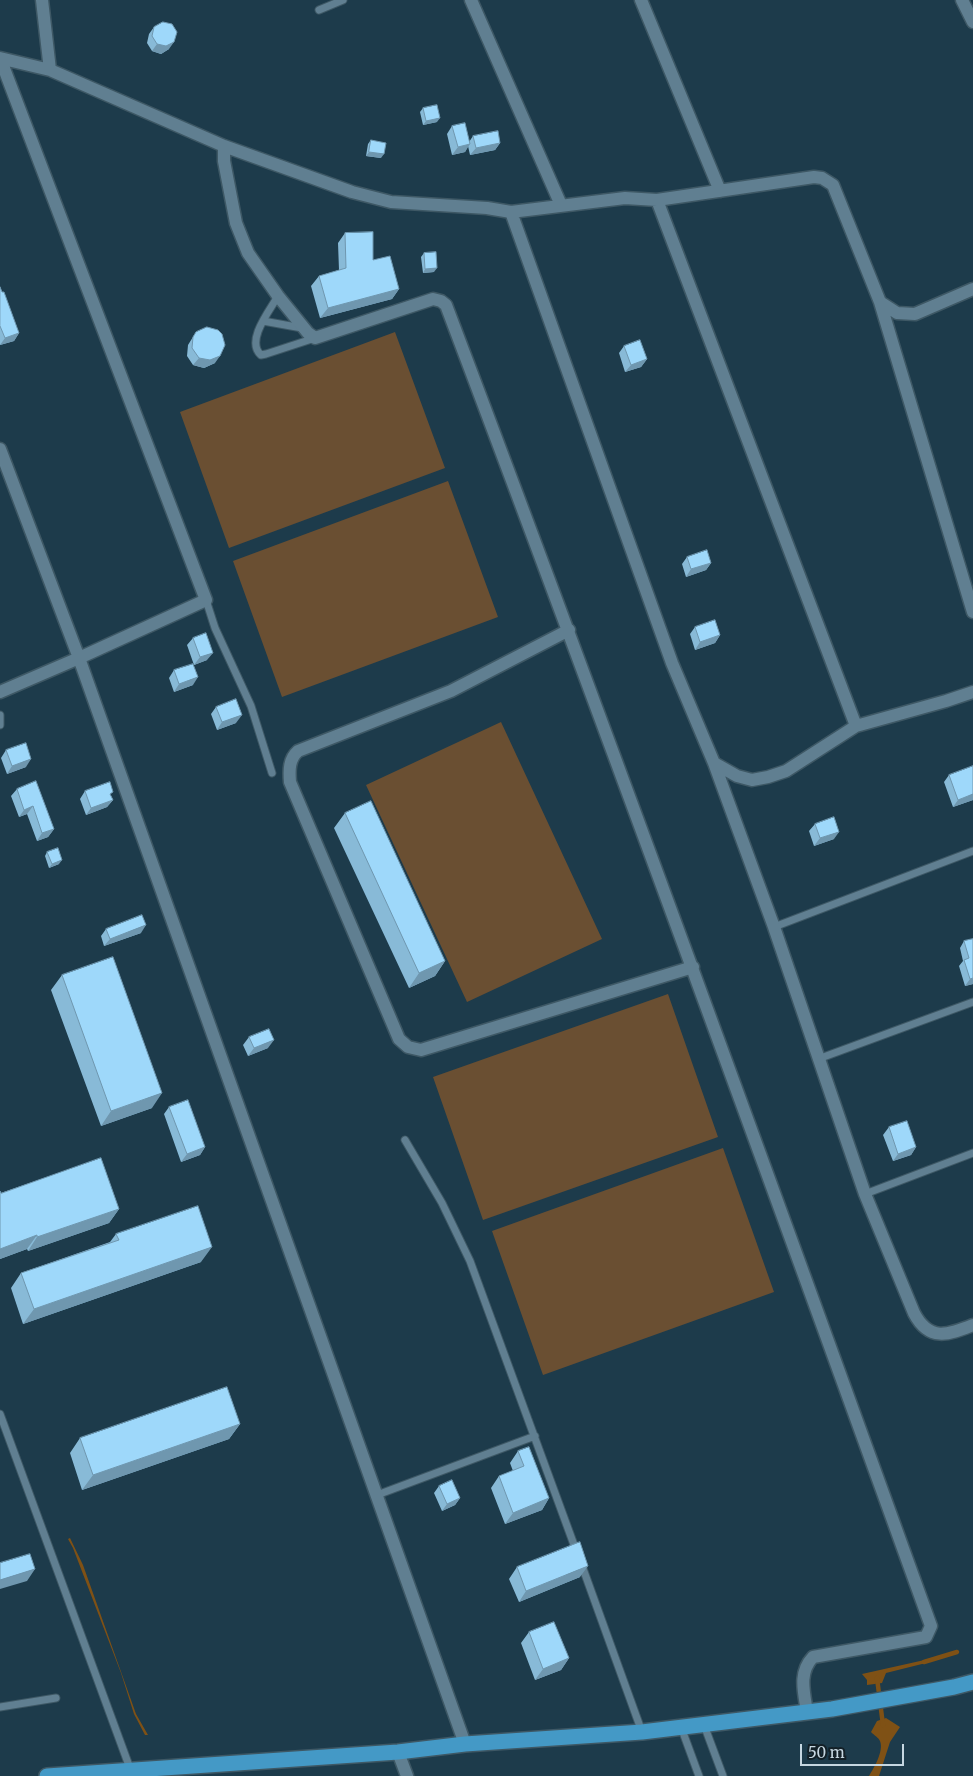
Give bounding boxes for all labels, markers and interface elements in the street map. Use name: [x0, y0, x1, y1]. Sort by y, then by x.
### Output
scale bar: [803, 1734, 907, 1766]
text: 50 m: [808, 1743, 845, 1762]

